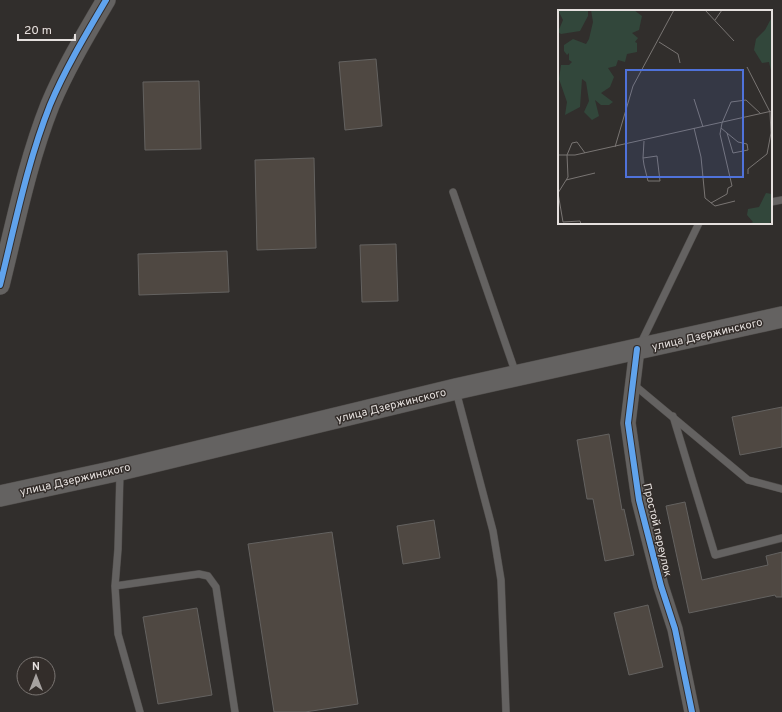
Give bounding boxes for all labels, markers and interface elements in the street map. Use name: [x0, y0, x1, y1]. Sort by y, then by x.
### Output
inset map: [558, 10, 772, 224]
scale bar: [18, 16, 75, 42]
text: 20 m: [24, 23, 52, 39]
street label: улица Дзержинского: [651, 315, 764, 355]
street label: улица Дзержинского: [335, 386, 448, 426]
street label: улица Дзержинского: [19, 460, 132, 500]
street label: Простой переулок: [639, 482, 675, 578]
north arrow: [16, 656, 56, 696]
text: N: [32, 660, 40, 674]

